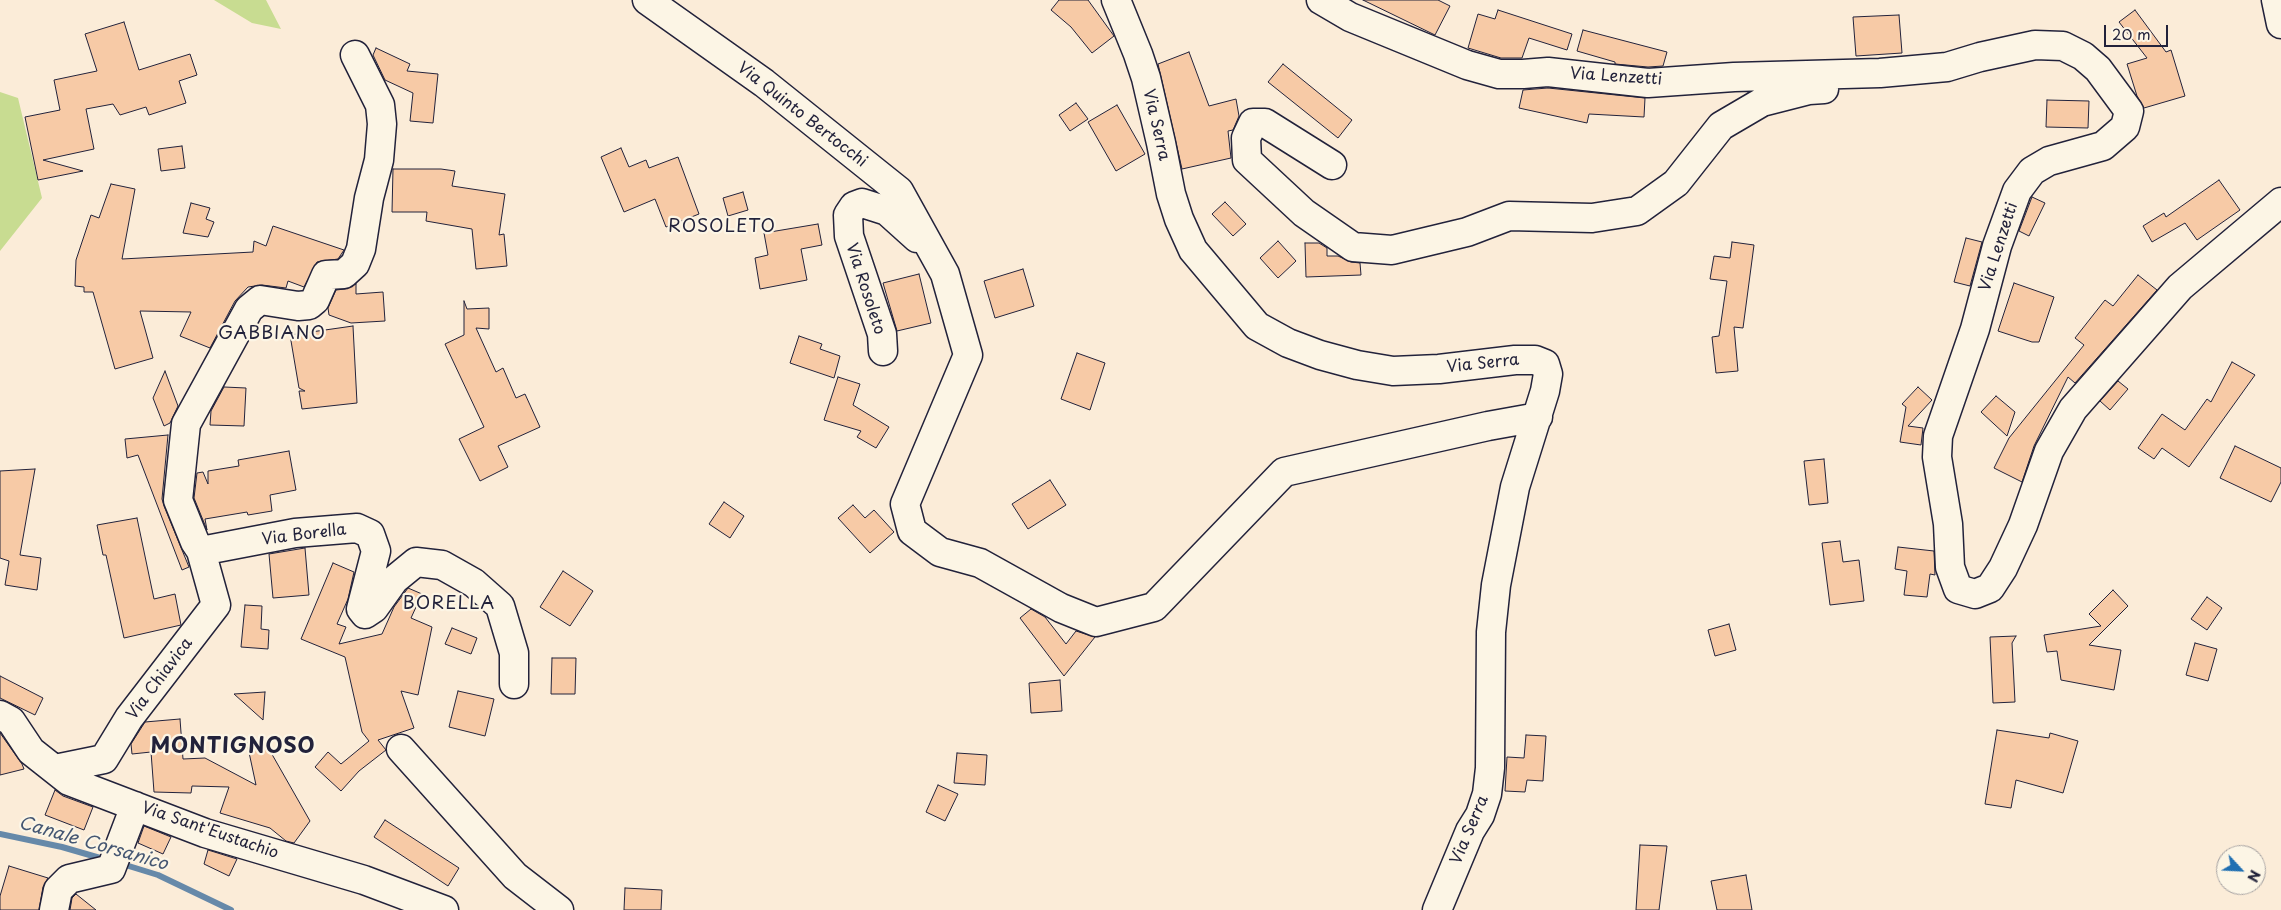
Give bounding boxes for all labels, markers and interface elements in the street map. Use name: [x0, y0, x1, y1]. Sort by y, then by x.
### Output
scale bar: [2106, 15, 2170, 47]
text: 20 m: [2112, 22, 2151, 45]
street label: Via Quinto Bertocchi: [733, 58, 871, 172]
street label: Via Lenzetti: [1569, 64, 1663, 90]
street label: Via Serra: [1138, 87, 1174, 163]
street label: Via Lenzetti: [1976, 200, 2022, 294]
district label: ROSOLETO: [668, 216, 776, 238]
street label: Via Rosoleto: [841, 241, 889, 337]
district label: GABBIANO: [217, 323, 327, 345]
street label: Via Serra: [1446, 351, 1520, 377]
street label: Via Borella: [261, 520, 347, 550]
district label: BORELLA: [402, 593, 496, 615]
street label: Via Chiavica: [123, 634, 197, 724]
district label: MONTIGNOSO: [151, 734, 315, 760]
street label: Via Serra: [1447, 793, 1493, 867]
street label: Via Sant'Eustachio: [139, 799, 281, 863]
water label: Canale Corsanico: [16, 812, 170, 876]
north arrow: [2216, 845, 2266, 895]
text: N: [2242, 867, 2266, 886]

